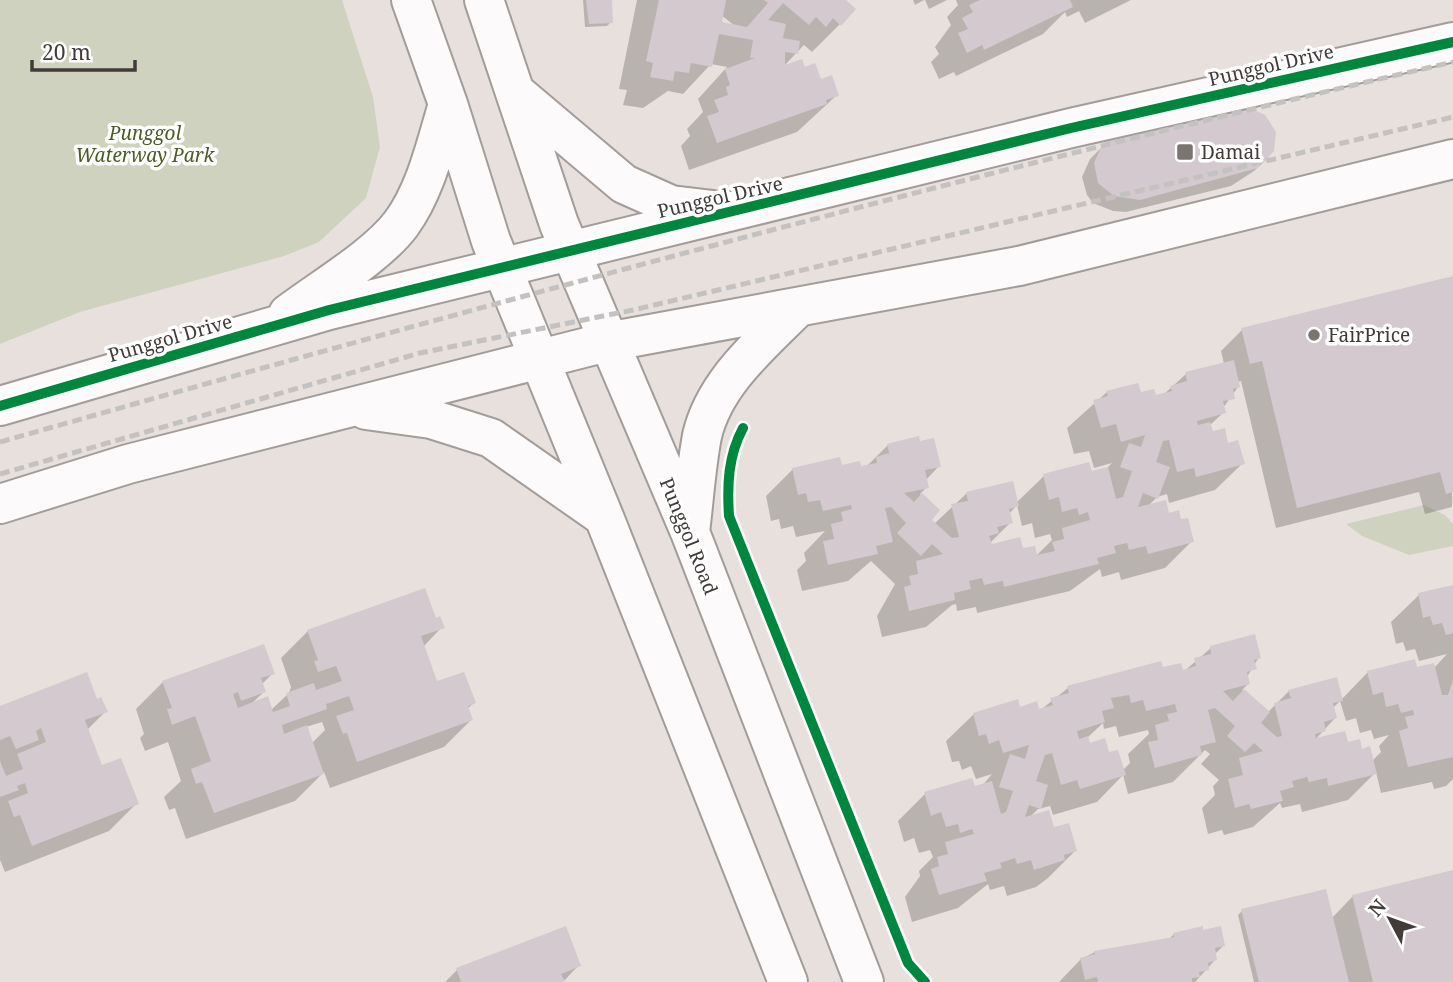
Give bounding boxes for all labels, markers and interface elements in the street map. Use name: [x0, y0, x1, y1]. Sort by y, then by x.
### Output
scale bar: [32, 28, 135, 72]
text: 20 m: [42, 38, 91, 66]
street label: Punggol Drive: [1206, 38, 1336, 92]
park label: Punggol Waterway Park: [76, 120, 216, 168]
place label: Damai: [1201, 139, 1260, 165]
marker: Damai: [1175, 142, 1195, 162]
street label: Punggol Drive: [655, 170, 785, 224]
street label: Punggol Drive: [105, 308, 235, 368]
place label: FairPrice: [1328, 322, 1410, 348]
marker: FairPrice: [1306, 327, 1322, 343]
street label: Punggol Road: [654, 474, 724, 599]
north arrow: [1355, 884, 1425, 954]
text: N: [1362, 894, 1392, 922]

